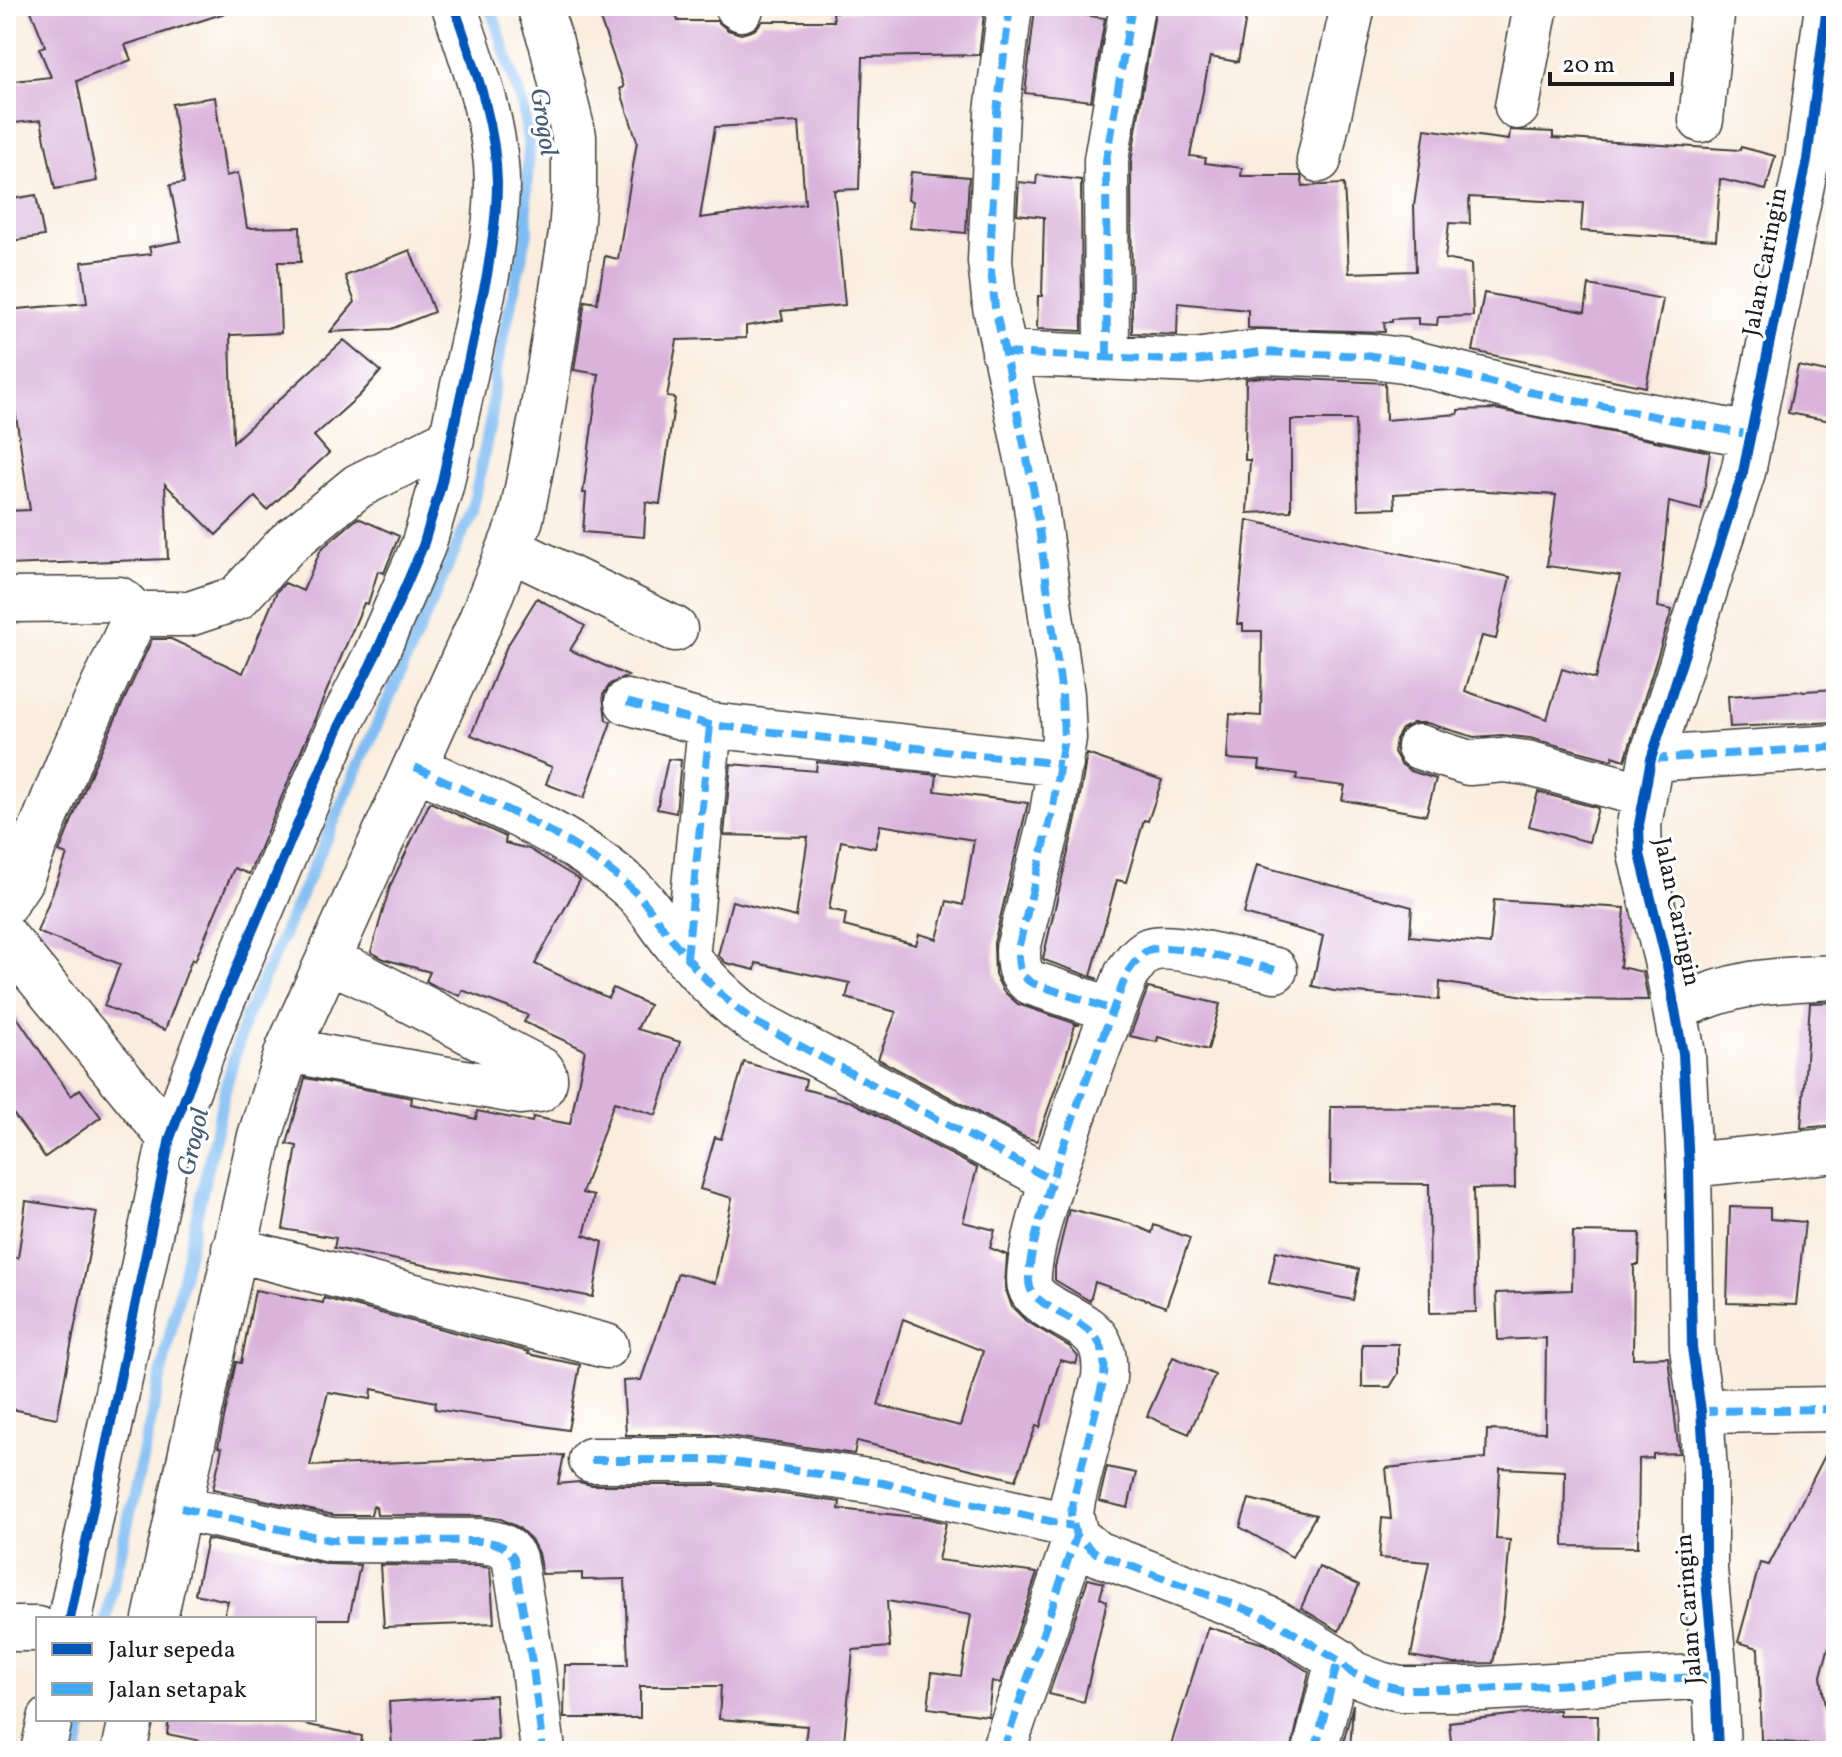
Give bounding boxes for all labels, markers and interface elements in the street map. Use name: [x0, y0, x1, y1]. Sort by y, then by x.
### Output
scale bar: [1550, 36, 1672, 86]
text: 20 m: [1562, 49, 1615, 83]
water label: Grogol: [520, 85, 566, 159]
street label: Jalan Caringin: [1735, 185, 1797, 339]
street label: Jalan Caringin: [1644, 835, 1708, 989]
water label: Grogol: [169, 1104, 219, 1180]
street label: Jalan Caringin: [1668, 1532, 1712, 1686]
legend: [36, 1617, 316, 1721]
text: Jalur sepeda: [108, 1634, 236, 1668]
text: Jalan setapak: [108, 1674, 247, 1708]

